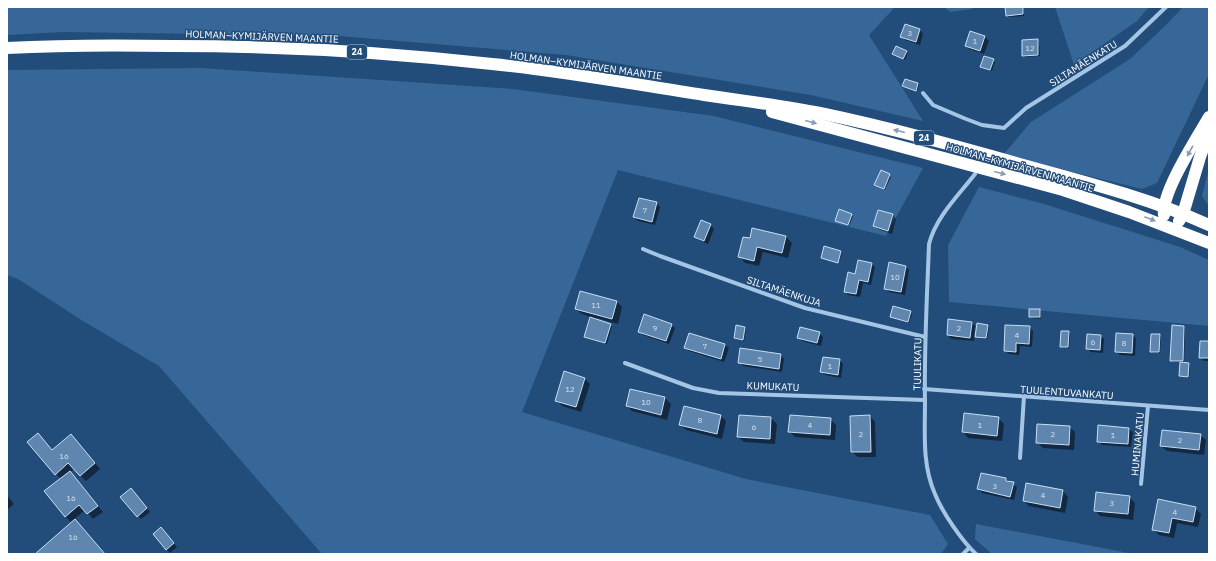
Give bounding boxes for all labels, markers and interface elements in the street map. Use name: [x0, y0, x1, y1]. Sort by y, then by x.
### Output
street label: HOLMAN–KYMIJÄRVEN MAANTIE: [185, 27, 339, 46]
house number: 3: [908, 28, 913, 38]
house number: 1: [973, 36, 978, 46]
street label: SILTAMÄENKATU: [1047, 37, 1120, 90]
house number: 12: [1025, 43, 1035, 53]
road number: 24: [347, 45, 367, 59]
street label: HOLMAN–KYMIJÄRVEN MAANTIE: [509, 48, 663, 83]
one-way arrow: [805, 119, 817, 125]
one-way arrow: [892, 128, 905, 134]
road number: 24: [914, 131, 934, 145]
street label: HOLMAN–KYMIJÄRVEN MAANTIE: [944, 140, 1096, 195]
one-way arrow: [1186, 145, 1193, 157]
one-way arrow: [994, 170, 1006, 176]
house number: 7: [643, 205, 648, 215]
one-way arrow: [1144, 217, 1156, 223]
house number: 10: [890, 272, 900, 282]
street label: SILTAMÄENKUJA: [745, 273, 823, 310]
house number: 11: [591, 300, 601, 310]
house number: 9: [653, 323, 658, 333]
house number: 2: [957, 323, 962, 333]
house number: 4: [1015, 330, 1020, 340]
street label: TUULIKATU: [911, 337, 924, 391]
house number: 6: [1091, 337, 1096, 347]
house number: 8: [1122, 338, 1127, 348]
house number: 7: [703, 341, 708, 351]
house number: 5: [758, 354, 763, 364]
house number: 1: [828, 361, 833, 371]
street label: KUMUKATU: [746, 379, 800, 394]
street label: TUULENTUVANKATU: [1020, 383, 1114, 402]
house number: 12: [565, 384, 575, 394]
house number: 10: [641, 397, 651, 407]
street label: HUMINAKATU: [1128, 412, 1147, 477]
house number: 8: [698, 415, 703, 425]
house number: 4: [808, 420, 813, 430]
house number: 1: [978, 420, 983, 430]
house number: 6: [752, 422, 757, 432]
house number: 2: [859, 429, 864, 439]
house number: 2: [1051, 429, 1056, 439]
house number: 1: [1111, 430, 1116, 440]
house number: 2: [1178, 435, 1183, 445]
house number: 16: [59, 451, 69, 461]
house number: 3: [993, 481, 998, 491]
house number: 4: [1041, 490, 1046, 500]
house number: 16: [66, 493, 76, 503]
house number: 3: [1110, 498, 1115, 508]
house number: 4: [1173, 507, 1178, 517]
house number: 16: [68, 532, 78, 542]

